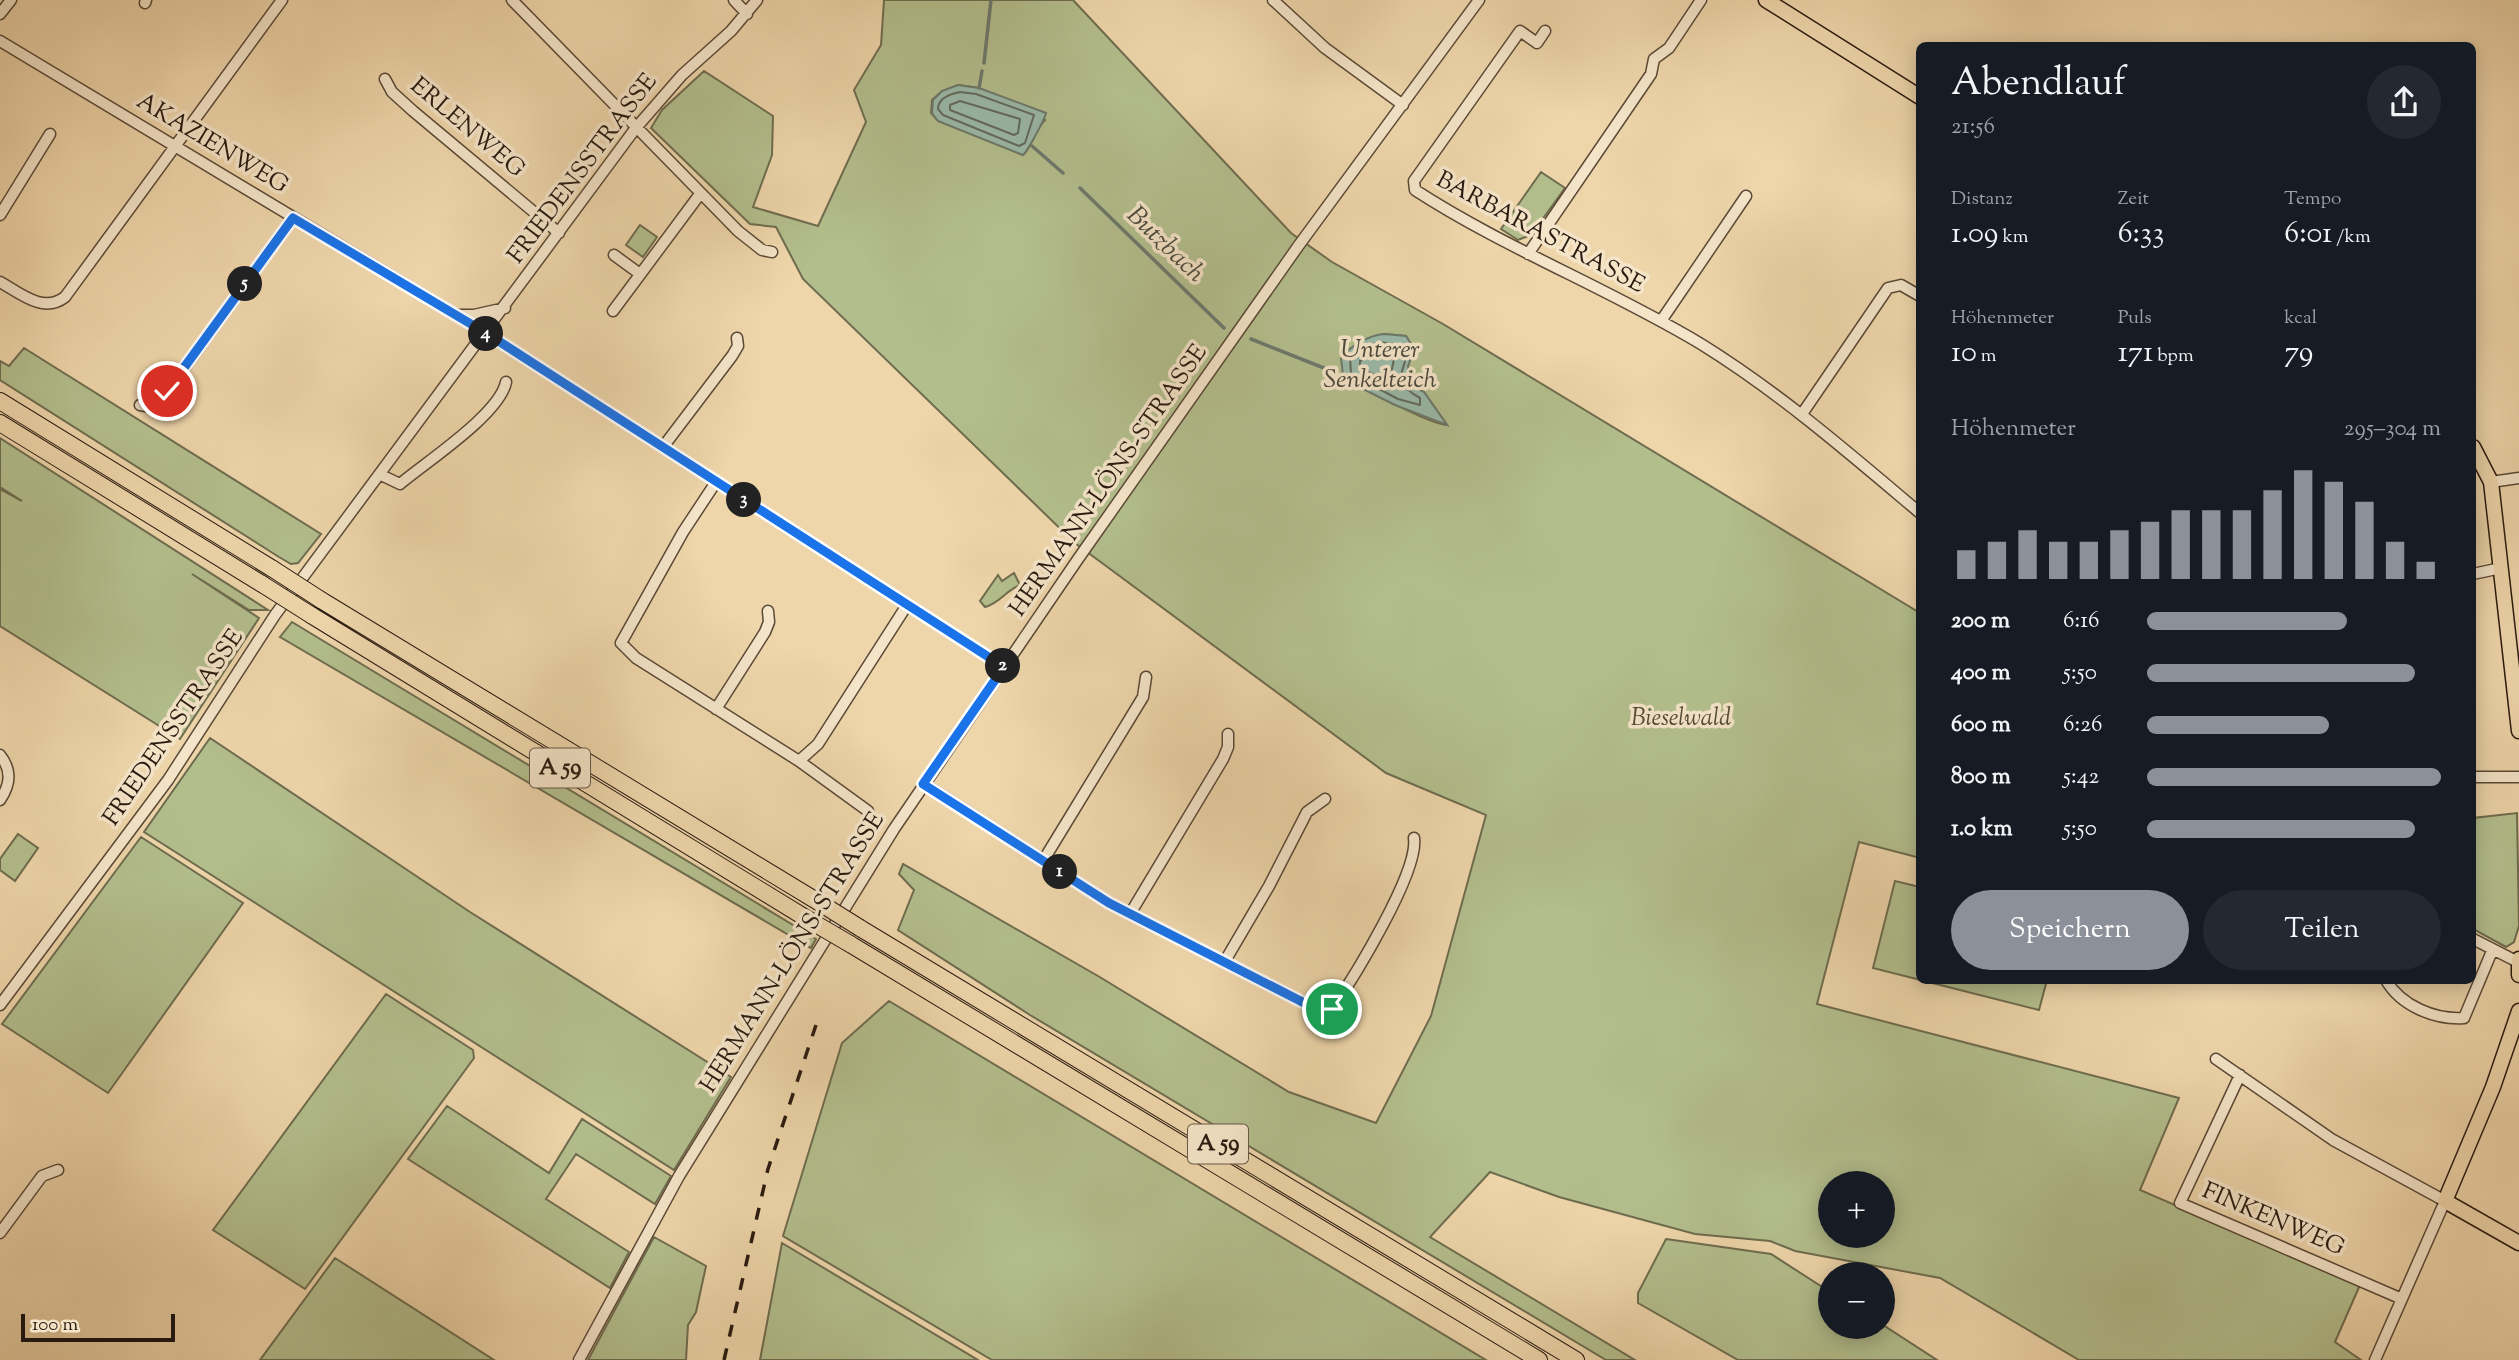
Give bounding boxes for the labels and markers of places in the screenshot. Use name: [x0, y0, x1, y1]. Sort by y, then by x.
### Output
pin: 5: [228, 266, 262, 302]
pin: 4: [468, 316, 504, 352]
pin: [137, 361, 197, 421]
pin: 3: [726, 482, 762, 518]
pin: 2: [986, 648, 1020, 684]
pin: 1: [1042, 854, 1078, 890]
pin: [1302, 979, 1362, 1039]

